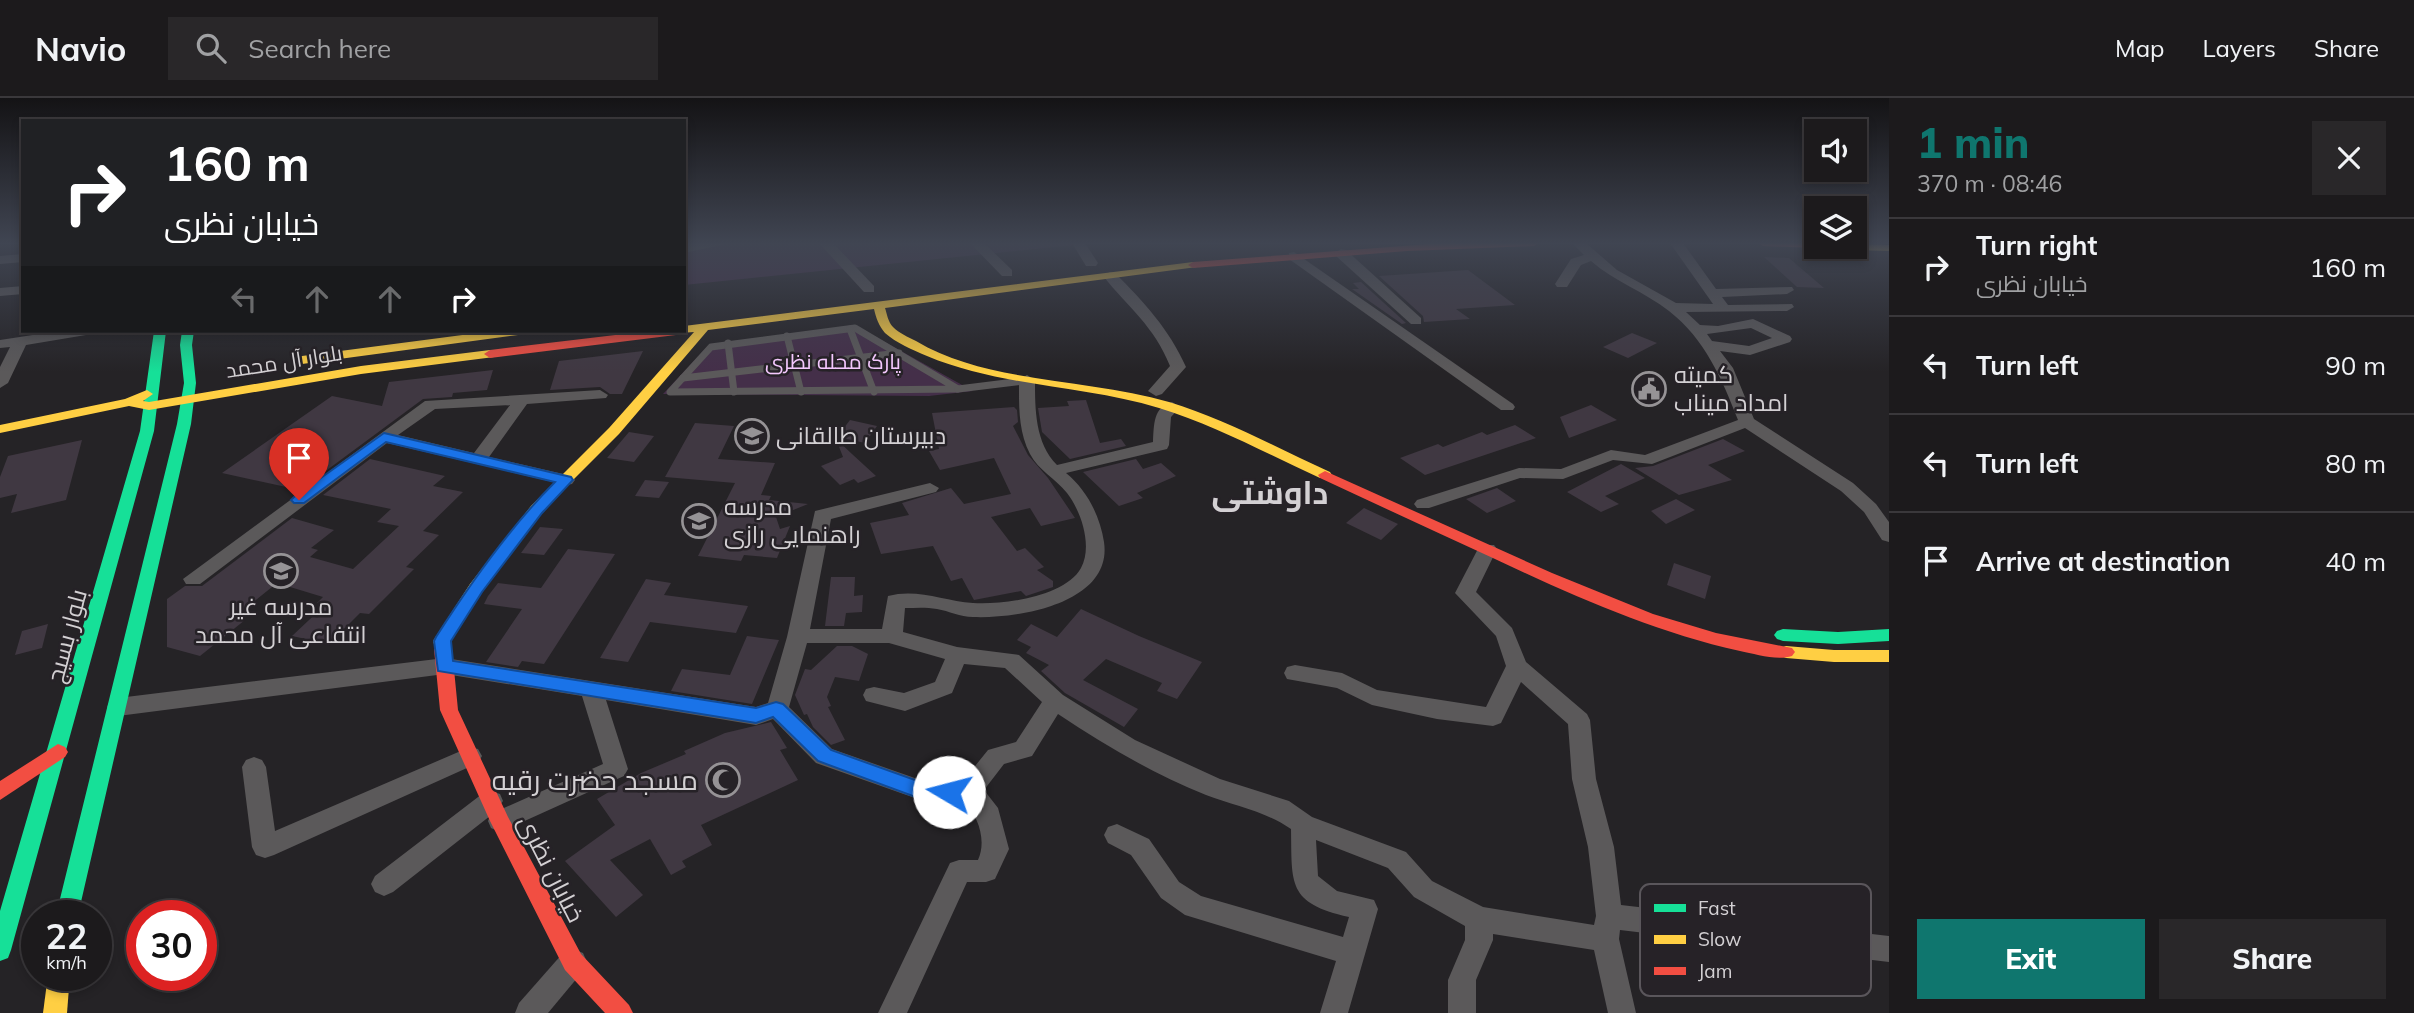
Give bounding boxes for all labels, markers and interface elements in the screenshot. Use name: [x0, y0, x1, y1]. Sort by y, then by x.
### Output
search box: [168, 17, 658, 80]
text: Navio: [35, 28, 126, 69]
icon: search: [192, 29, 230, 67]
text: Search here: [248, 32, 391, 65]
text: Map: [2115, 33, 2164, 63]
text: Layers: [2202, 33, 2276, 63]
text: Share: [2314, 33, 2379, 63]
text: 1 min: [1917, 116, 2030, 169]
map controls: [1804, 119, 1867, 259]
button: sound: [1804, 119, 1867, 182]
button: close: [2312, 121, 2386, 195]
text: 160 m: [164, 132, 310, 193]
icon: right: [49, 147, 140, 238]
text: 370 m · 08:46: [1917, 169, 2062, 198]
button: layers: [1804, 196, 1867, 259]
text: خیابان نظری: [164, 203, 319, 243]
text: Turn right: [1976, 229, 2097, 262]
icon: right: [1917, 248, 1955, 286]
text: 160 m: [2310, 251, 2386, 284]
text: خیابان نظری: [1976, 269, 2087, 298]
icon: left: [225, 280, 263, 318]
icon: ahead: [298, 280, 336, 318]
icon: ahead: [371, 280, 409, 318]
icon: right: [444, 280, 482, 318]
street label: بلوار آل محمد: [224, 339, 344, 384]
icon: left: [1917, 346, 1955, 384]
park label: پارک محله نظری: [765, 348, 901, 376]
text: Turn left: [1976, 349, 2078, 382]
text: 90 m: [2325, 349, 2386, 382]
place label: کمیته امداد میناب: [1674, 359, 1789, 417]
public building icon: کمیته امداد میناب: [1630, 370, 1668, 408]
school or university icon: دبیرستان طالقانی: [733, 417, 771, 455]
place label: دبیرستان طالقانی: [776, 420, 946, 450]
pin: [269, 428, 329, 500]
icon: arrive: [280, 439, 318, 477]
icon: left: [1917, 444, 1955, 482]
text: Turn left: [1976, 447, 2078, 480]
text: 80 m: [2325, 447, 2386, 480]
district label: داوشتی: [1212, 472, 1328, 512]
place label: مدرسه راهنمایی رازی: [724, 491, 861, 549]
school or university icon: مدرسه راهنمایی رازی: [680, 502, 718, 540]
icon: arrive: [1917, 542, 1955, 580]
text: Arrive at destination: [1976, 545, 2231, 578]
text: 40 m: [2325, 545, 2386, 578]
school or university icon: مدرسه غیر انتفاعی آل محمد: [262, 552, 300, 590]
street label: بلوار بسیج: [39, 586, 95, 686]
place label: مدرسه غیر انتفاعی آل محمد: [195, 591, 367, 649]
position arrow: [912, 755, 986, 829]
mosque icon: مسجد حضرت رقیه: [704, 761, 742, 799]
place label: مسجد حضرت رقیه: [492, 762, 698, 797]
street label: خیابان نظری: [512, 810, 592, 927]
legend: [1640, 884, 1871, 996]
text: Fast: [1698, 896, 1736, 920]
speed limit sign: 30: [126, 900, 217, 991]
text: 22: [45, 914, 88, 958]
button: Exit: [1917, 919, 2145, 999]
button: Share: [2159, 919, 2386, 999]
text: Slow: [1698, 927, 1742, 951]
text: km/h: [46, 951, 87, 974]
text: Jam: [1698, 959, 1732, 983]

